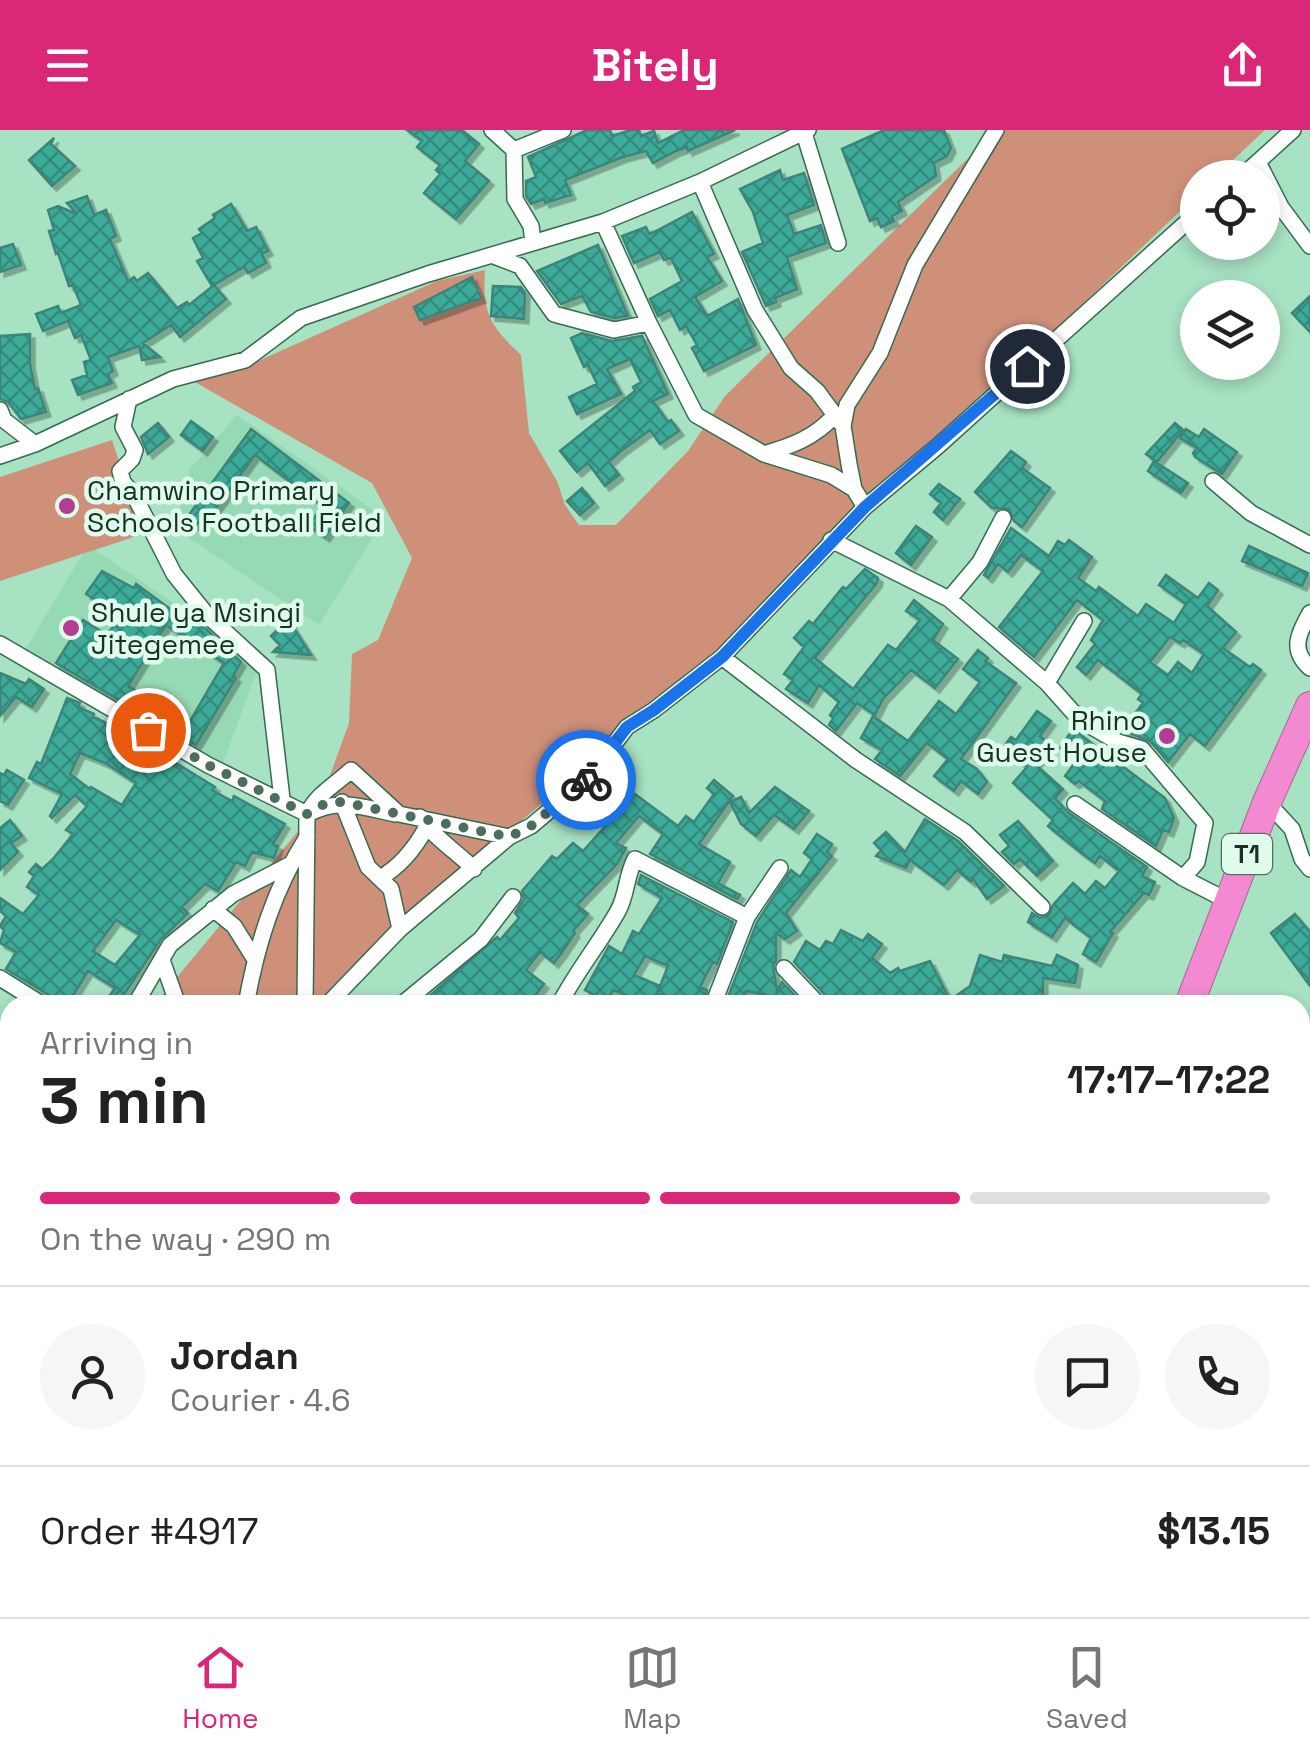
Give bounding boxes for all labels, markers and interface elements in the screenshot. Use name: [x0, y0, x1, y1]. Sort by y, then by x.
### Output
text: Bitely: [591, 37, 719, 94]
icon: menu: [40, 38, 95, 93]
icon: share: [1215, 38, 1270, 93]
map controls: [1180, 160, 1280, 380]
button: locate: [1180, 160, 1280, 260]
button: layers: [1180, 280, 1280, 380]
pin: [985, 324, 1070, 409]
icon: home: [1000, 339, 1055, 394]
place label: Chamwino Primary Schools Football Field: [87, 472, 382, 540]
marker: Chamwino Primary Schools Football Field: [56, 495, 78, 517]
place label: Shule ya Msingi Jitegemee: [91, 594, 301, 662]
marker: Shule ya Msingi Jitegemee: [60, 617, 82, 639]
pin: [106, 688, 191, 773]
place label: Rhino Guest House: [976, 702, 1147, 770]
icon: bag: [121, 703, 176, 758]
marker: Rhino Guest House: [1156, 725, 1178, 747]
courier: [536, 730, 636, 830]
icon: bike: [559, 753, 614, 808]
road number: T1: [1222, 834, 1272, 874]
text: Arriving in: [40, 1023, 193, 1063]
text: 17:17–17:22: [1067, 1056, 1270, 1104]
text: 3 min: [40, 1059, 209, 1142]
text: On the way · 290 m: [40, 1219, 331, 1259]
button: person: [40, 1324, 145, 1429]
button: chat: [1035, 1324, 1140, 1429]
button: phone: [1165, 1324, 1270, 1429]
text: Jordan: [170, 1332, 299, 1380]
text: Courier · 4.6: [170, 1380, 351, 1420]
text: Order #4917: [40, 1507, 258, 1555]
text: $13.15: [1157, 1507, 1270, 1555]
tab: Home: [182, 1640, 259, 1736]
tab: Map: [623, 1640, 682, 1736]
tab: Saved: [1046, 1640, 1128, 1736]

